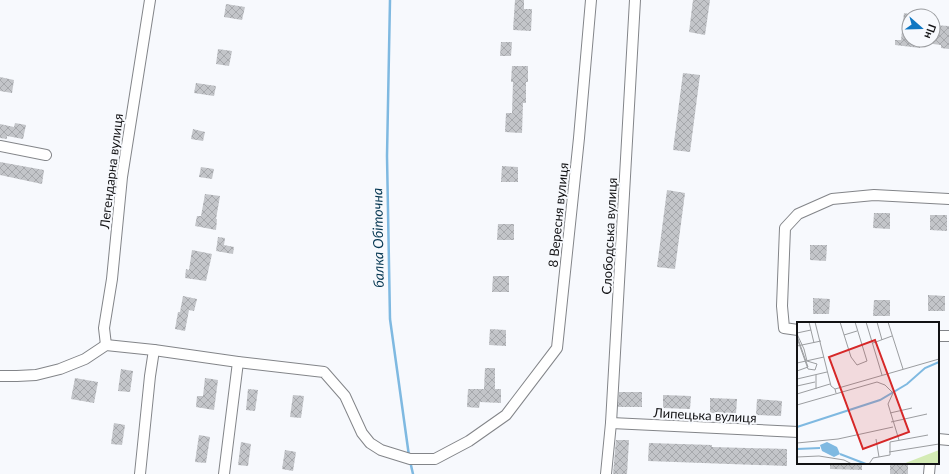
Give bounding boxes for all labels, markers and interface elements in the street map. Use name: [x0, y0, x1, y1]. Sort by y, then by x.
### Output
north arrow: [901, 8, 941, 48]
text: Пн: [922, 23, 939, 41]
street label: Легендарна вулиця: [96, 112, 126, 231]
street label: 8 Вересня вулиця: [545, 162, 571, 268]
street label: Слободська вулиця: [598, 177, 620, 295]
water label: балка Обіточна: [368, 188, 387, 288]
inset map: [797, 322, 939, 464]
street label: Липецька вулиця: [652, 404, 757, 426]

